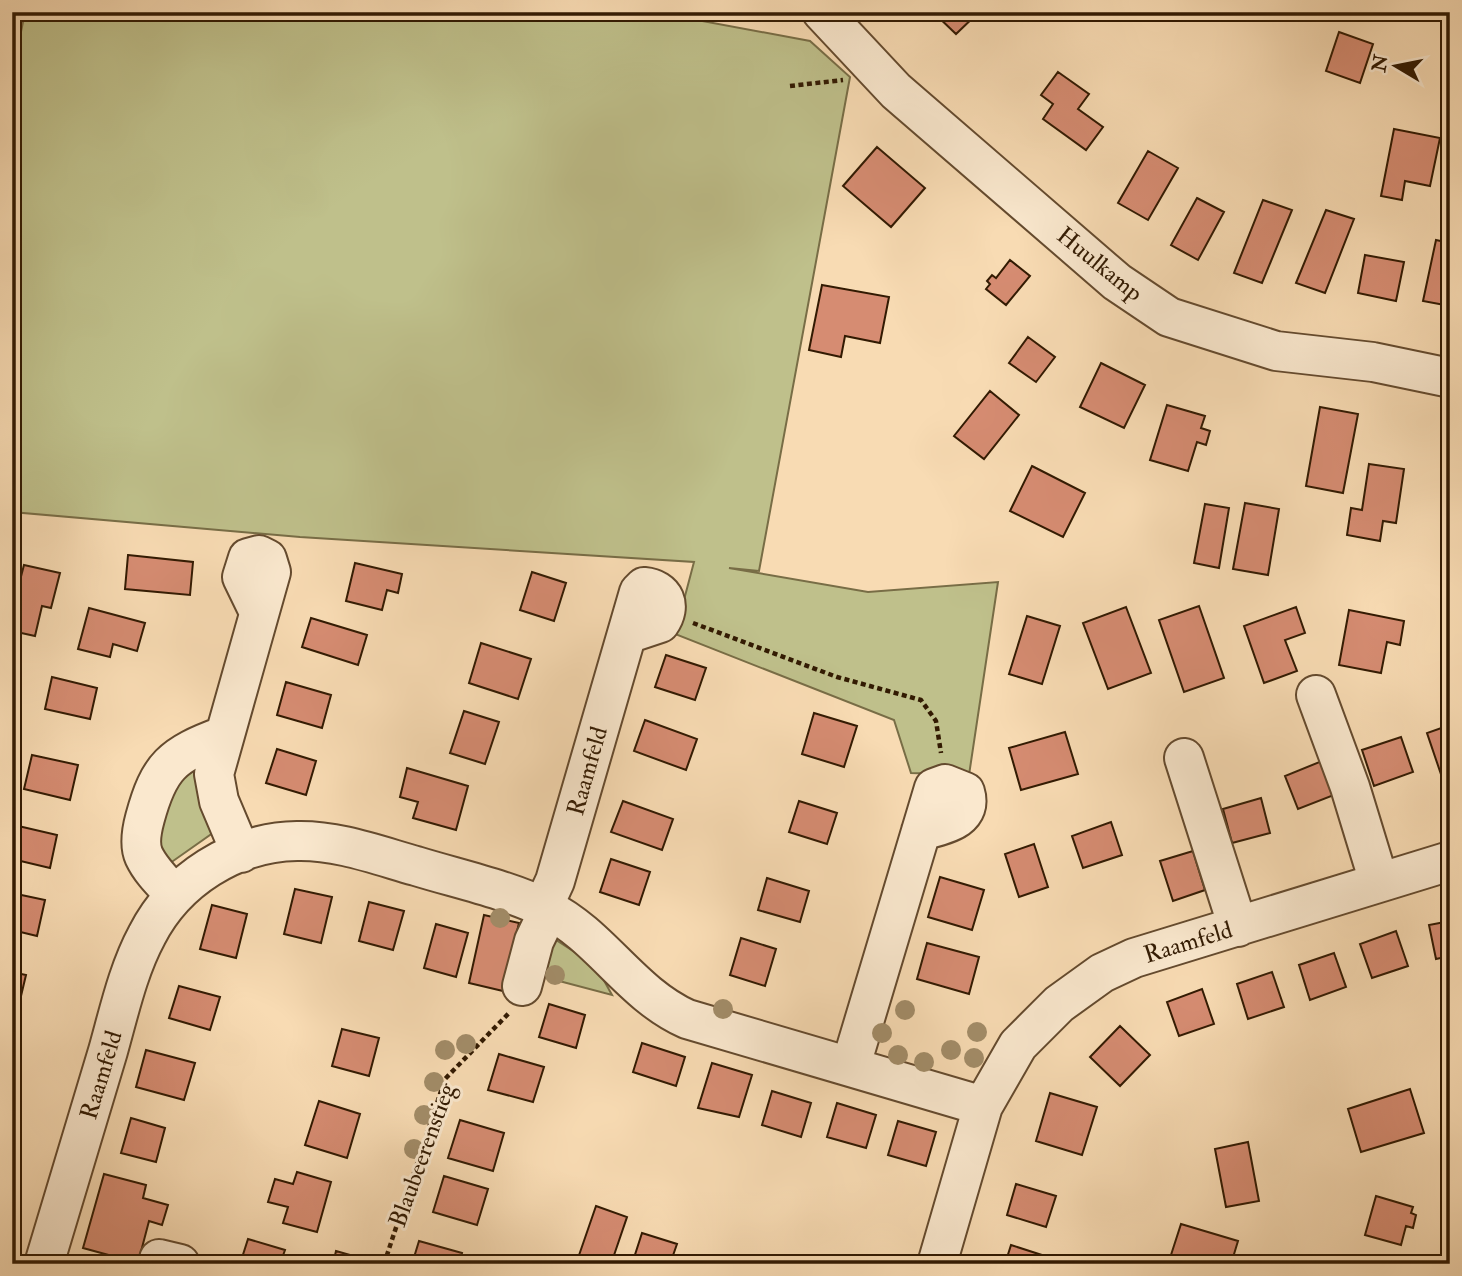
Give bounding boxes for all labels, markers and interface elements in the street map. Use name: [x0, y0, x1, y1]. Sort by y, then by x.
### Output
north arrow: [1360, 32, 1430, 102]
text: N: [1367, 52, 1394, 75]
street label: Huulkamp: [1050, 220, 1149, 309]
street label: Raamfeld: [560, 723, 615, 819]
street label: Raamfeld: [1140, 914, 1236, 971]
street label: Raamfeld: [73, 1027, 130, 1123]
street label: Blaubeerenstieg: [382, 1078, 463, 1232]

